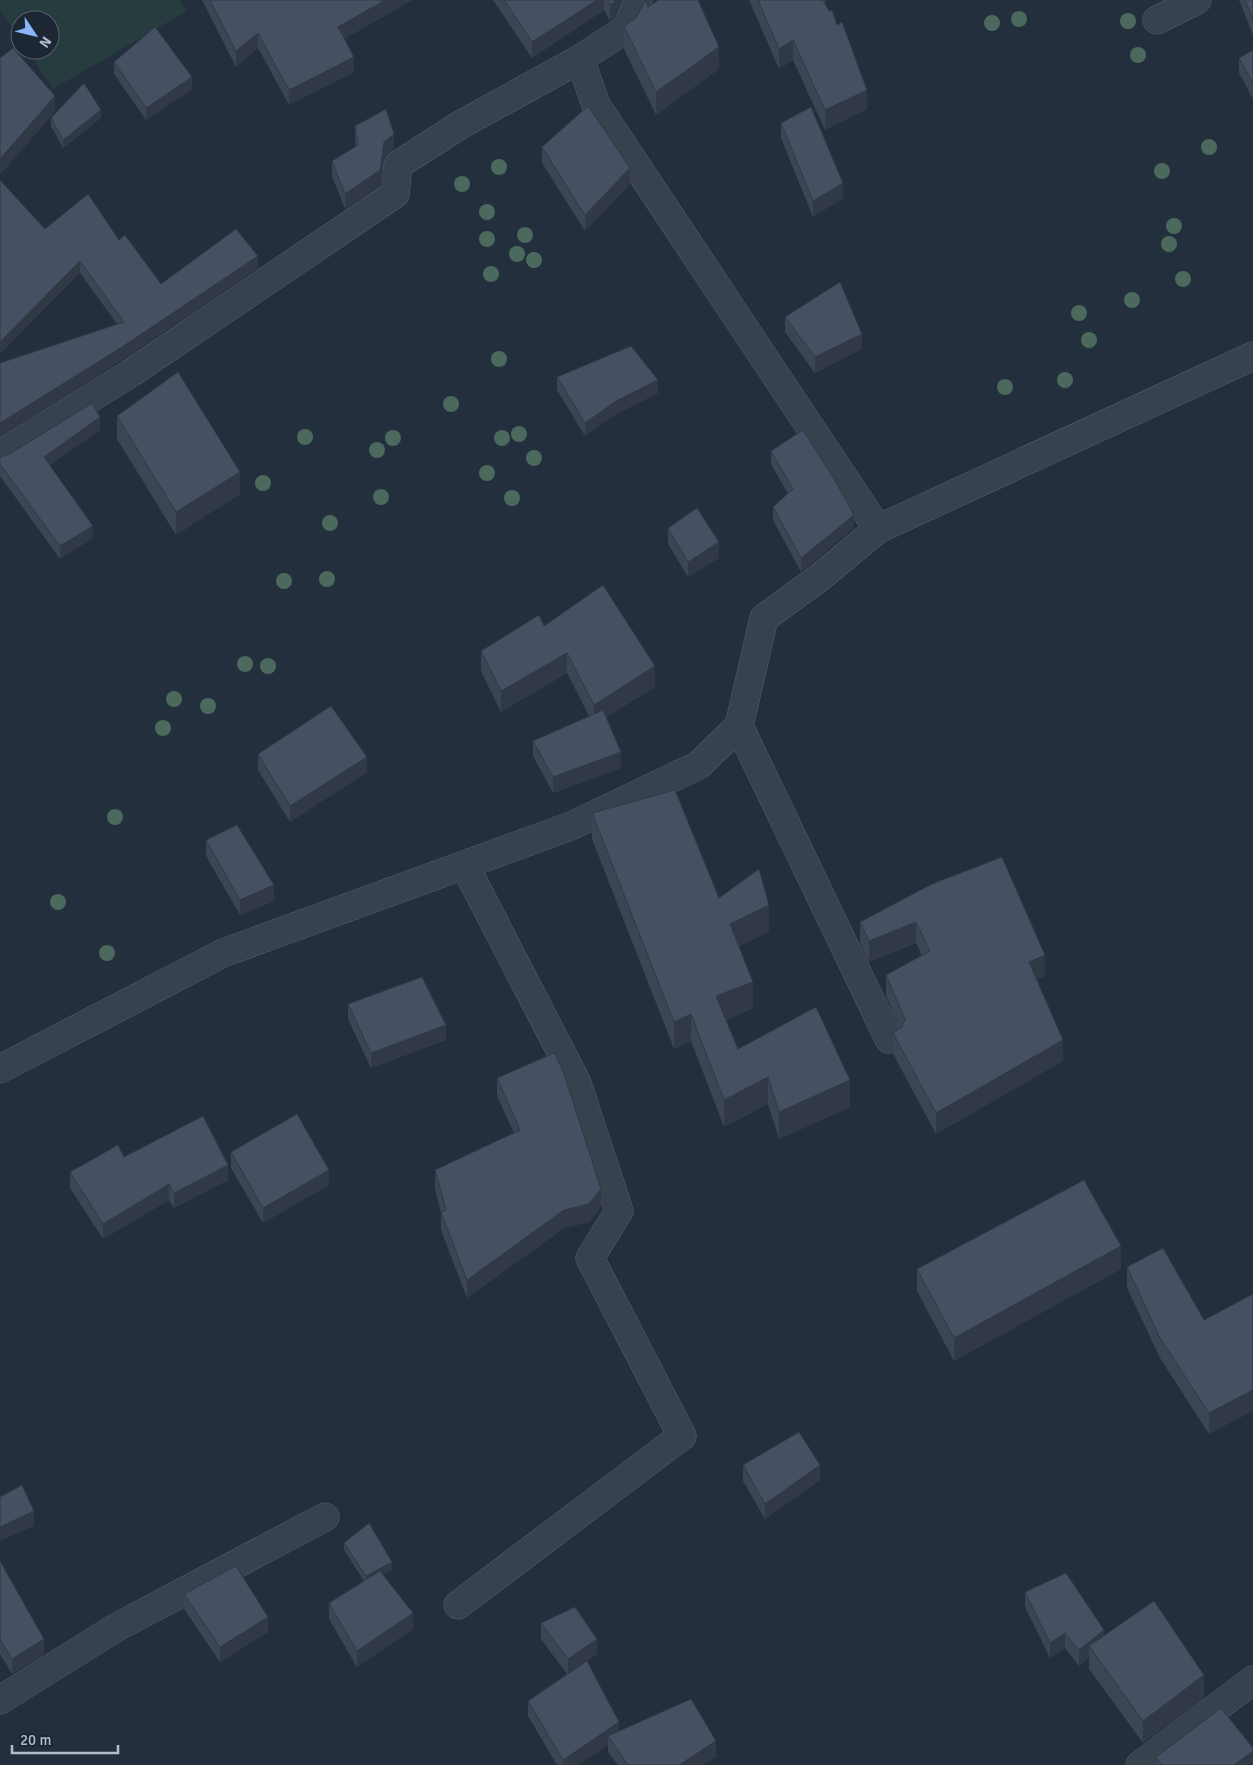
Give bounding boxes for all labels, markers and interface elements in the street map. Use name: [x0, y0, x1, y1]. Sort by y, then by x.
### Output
north arrow: [10, 10, 60, 60]
text: N: [35, 33, 55, 51]
scale bar: [12, 1722, 119, 1754]
text: 20 m: [20, 1731, 51, 1749]

